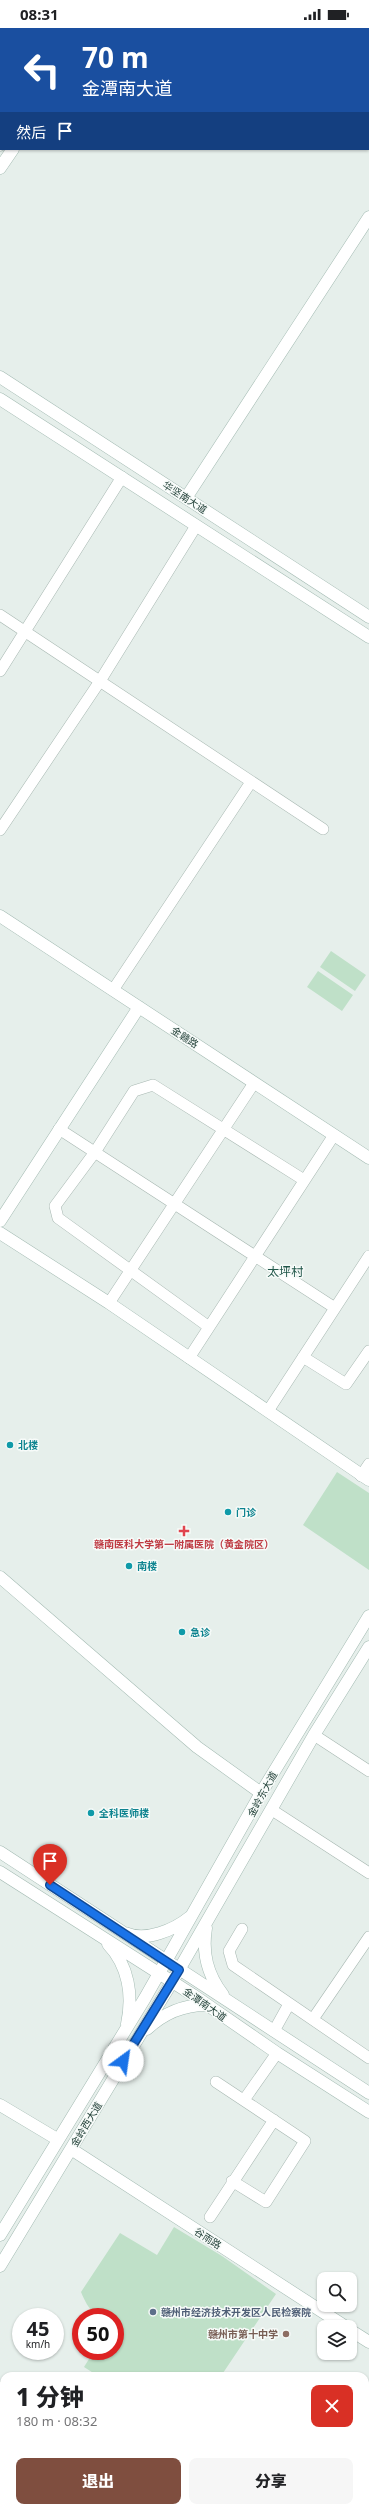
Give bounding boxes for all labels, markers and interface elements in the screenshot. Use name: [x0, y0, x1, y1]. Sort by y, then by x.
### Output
text: 08:31: [20, 4, 59, 24]
text: 70 m: [82, 38, 149, 76]
icon: left: [16, 44, 68, 96]
text: 金潭南大道: [82, 76, 172, 100]
icon: arrive: [54, 120, 76, 142]
text: 然后: [16, 122, 46, 142]
street label: 华坚南大道: [160, 478, 210, 516]
street label: 金赣路: [169, 1023, 201, 1051]
district label: 太坪村: [267, 1263, 304, 1280]
place label: 北楼: [18, 1438, 38, 1452]
marker: 北楼: [5, 1440, 15, 1450]
place label: 门诊: [236, 1505, 257, 1519]
marker: 门诊: [223, 1507, 233, 1517]
marker: 赣南医科大学第一附属医院（黄金院区）: [178, 1525, 190, 1537]
place label: 赣南医科大学第一附属医院（黄金院区）: [94, 1537, 274, 1551]
place label: 南楼: [137, 1559, 157, 1573]
marker: 南楼: [124, 1561, 134, 1571]
place label: 急诊: [190, 1625, 211, 1639]
marker: 急诊: [177, 1627, 187, 1637]
street label: 金岭东大道: [244, 1769, 280, 1819]
place label: 全科医师楼: [98, 1806, 149, 1820]
marker: 全科医师楼: [86, 1808, 96, 1818]
pin: [33, 1844, 67, 1885]
icon: arrive: [39, 1850, 61, 1872]
street label: 金潭南大道: [181, 1984, 229, 2024]
position arrow: [102, 2040, 144, 2082]
street label: 金岭西大道: [67, 2099, 105, 2149]
street label: 谷雨路: [192, 2224, 224, 2252]
map controls: [317, 2272, 357, 2360]
button: search: [317, 2272, 357, 2312]
place label: 赣州市经济技术开发区人民检察院: [161, 2305, 311, 2319]
marker: 赣州市经济技术开发区人民检察院: [148, 2307, 158, 2317]
speed limit sign: 50: [72, 2308, 124, 2360]
text: 45: [27, 2315, 49, 2342]
button: layers: [317, 2320, 357, 2360]
place label: 赣州市第十中学: [208, 2327, 278, 2341]
marker: 赣州市第十中学: [281, 2329, 291, 2339]
text: km/h: [26, 2337, 50, 2351]
text: 1 分钟: [16, 2380, 84, 2413]
button: close: [311, 2385, 353, 2427]
text: 180 m · 08:32: [16, 2412, 97, 2430]
button: 退出: [16, 2458, 181, 2504]
button: 分享: [189, 2458, 353, 2504]

